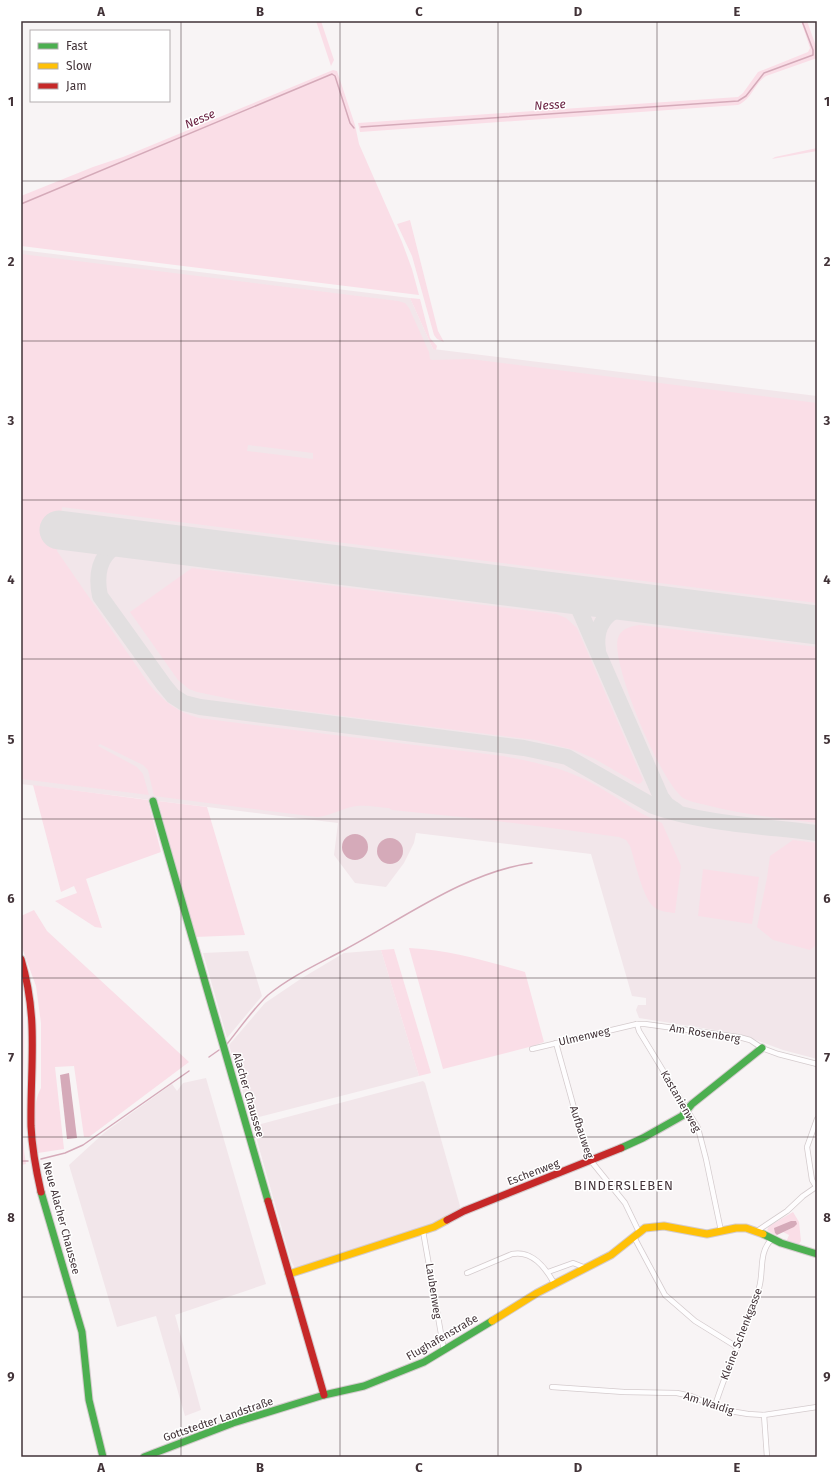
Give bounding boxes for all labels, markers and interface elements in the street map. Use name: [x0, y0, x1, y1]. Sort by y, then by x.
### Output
text: A: [96, 4, 105, 19]
text: B: [256, 4, 264, 19]
text: C: [415, 4, 423, 19]
text: D: [574, 4, 583, 19]
text: E: [734, 4, 741, 19]
legend: [30, 30, 170, 102]
text: Fast: [66, 39, 88, 53]
text: Slow: [66, 59, 92, 73]
text: Jam: [66, 79, 86, 93]
text: 1: [8, 94, 14, 109]
text: 1: [824, 94, 830, 109]
water label: Nesse: [534, 97, 566, 113]
water label: Nesse: [183, 106, 217, 132]
text: 2: [8, 254, 15, 269]
text: 2: [824, 254, 831, 269]
text: 3: [7, 413, 15, 428]
text: 3: [823, 413, 831, 428]
text: 4: [7, 572, 15, 587]
text: 4: [823, 572, 831, 587]
text: 5: [8, 732, 15, 747]
text: 5: [824, 732, 831, 747]
text: 6: [7, 891, 15, 906]
text: 6: [823, 891, 831, 906]
street label: Am Rosenberg: [669, 1021, 742, 1046]
street label: Ulmenweg: [557, 1024, 611, 1049]
text: 7: [8, 1050, 14, 1065]
text: 7: [824, 1050, 830, 1065]
street label: Alacher Chaussee: [230, 1051, 267, 1139]
street label: Kastanienweg: [658, 1068, 704, 1135]
street label: Aufbauweg: [567, 1104, 596, 1160]
street label: Eschenweg: [505, 1156, 561, 1188]
street label: Neue Alacher Chaussee: [40, 1160, 83, 1276]
district label: BINDERSLEBEN: [574, 1178, 674, 1193]
text: 8: [7, 1210, 15, 1225]
text: 8: [823, 1210, 831, 1225]
street label: Laubenweg: [423, 1262, 444, 1320]
street label: Kleine Schenkgasse: [718, 1286, 765, 1382]
street label: Flughafenstraße: [404, 1312, 480, 1363]
text: 9: [7, 1369, 15, 1384]
text: 9: [823, 1369, 831, 1384]
street label: Am Waidig: [682, 1389, 736, 1418]
street label: Gottstedter Landstraße: [161, 1395, 275, 1444]
text: A: [96, 1460, 105, 1475]
text: B: [256, 1460, 264, 1475]
text: C: [415, 1460, 423, 1475]
text: D: [574, 1460, 583, 1475]
text: E: [734, 1460, 741, 1475]

